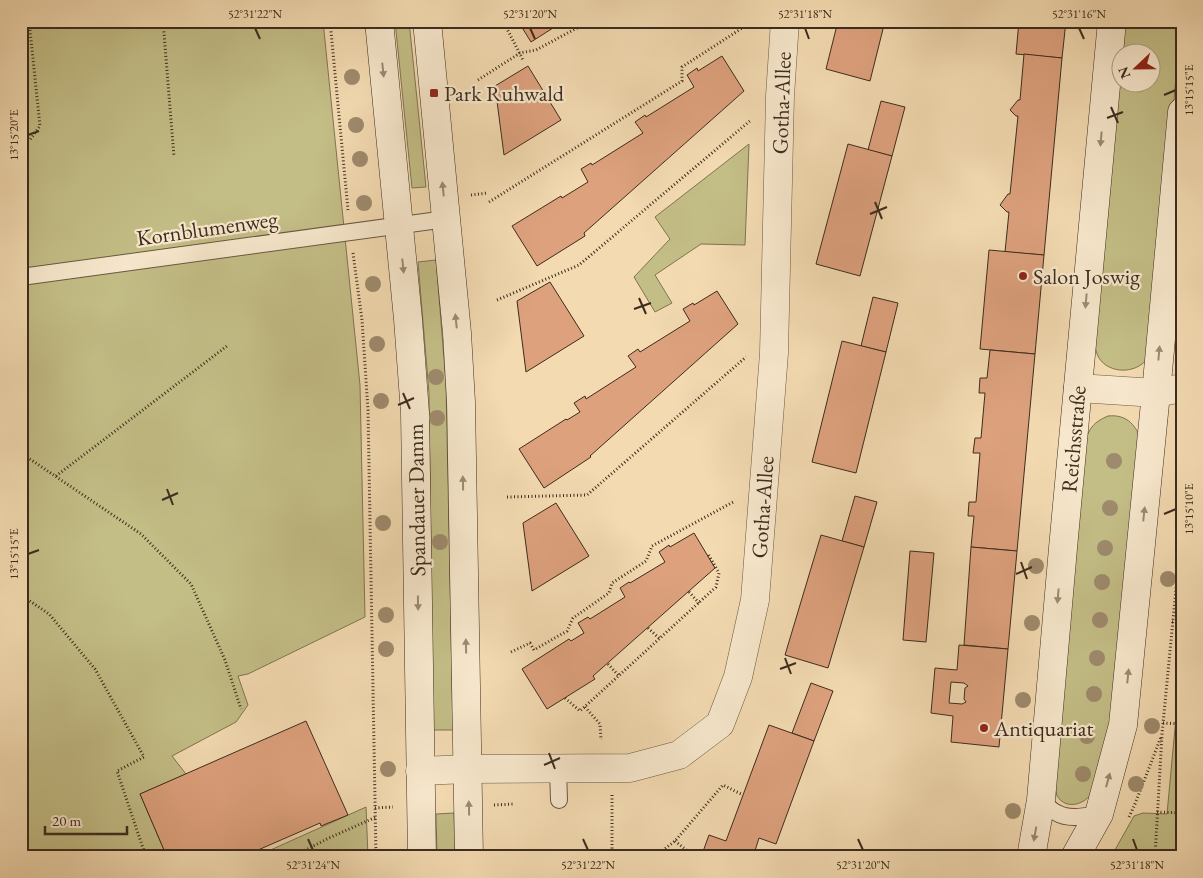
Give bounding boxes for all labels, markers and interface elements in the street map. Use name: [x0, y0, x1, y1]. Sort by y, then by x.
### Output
text: 52°31'22"N: [228, 6, 282, 22]
text: 52°31'20"N: [503, 6, 557, 22]
text: 52°31'18"N: [778, 6, 832, 22]
text: 52°31'16"N: [1052, 6, 1106, 22]
north arrow: [1110, 42, 1160, 92]
street label: Gotha-Allee: [765, 51, 798, 155]
one-way arrow: [380, 62, 388, 78]
text: N: [1113, 64, 1134, 81]
text: 13°15'15"E: [1181, 64, 1197, 116]
place label: Park Ruhwald: [444, 79, 565, 108]
marker: Park Ruhwald: [428, 87, 440, 99]
text: 13°15'20"E: [6, 109, 22, 161]
one-way arrow: [1097, 132, 1105, 148]
one-way arrow: [439, 181, 447, 197]
street label: Kornblumenweg: [135, 204, 280, 253]
one-way arrow: [399, 259, 407, 275]
place label: Salon Joswig: [1033, 262, 1140, 291]
marker: Salon Joswig: [1017, 270, 1029, 282]
one-way arrow: [1082, 294, 1090, 310]
one-way arrow: [452, 312, 460, 328]
one-way arrow: [1155, 344, 1163, 360]
street label: Reichsstraße: [1054, 384, 1093, 494]
street label: Spandauer Damm: [401, 423, 432, 577]
street label: Gotha-Allee: [744, 454, 781, 559]
one-way arrow: [459, 475, 467, 491]
text: 13°15'10"E: [1181, 483, 1197, 535]
one-way arrow: [1140, 506, 1148, 522]
text: 13°15'15"E: [6, 528, 22, 580]
one-way arrow: [1054, 589, 1062, 605]
one-way arrow: [414, 596, 422, 612]
one-way arrow: [462, 637, 470, 653]
one-way arrow: [1124, 668, 1132, 684]
place label: Antiquariat: [993, 714, 1094, 743]
marker: Antiquariat: [978, 722, 990, 734]
one-way arrow: [1104, 773, 1112, 788]
one-way arrow: [464, 800, 472, 816]
scale bar: [45, 803, 128, 835]
text: 20 m: [52, 811, 81, 830]
one-way arrow: [1031, 827, 1039, 842]
text: 52°31'24"N: [286, 857, 340, 873]
text: 52°31'22"N: [561, 857, 615, 873]
text: 52°31'20"N: [836, 857, 890, 873]
text: 52°31'18"N: [1110, 857, 1164, 873]

